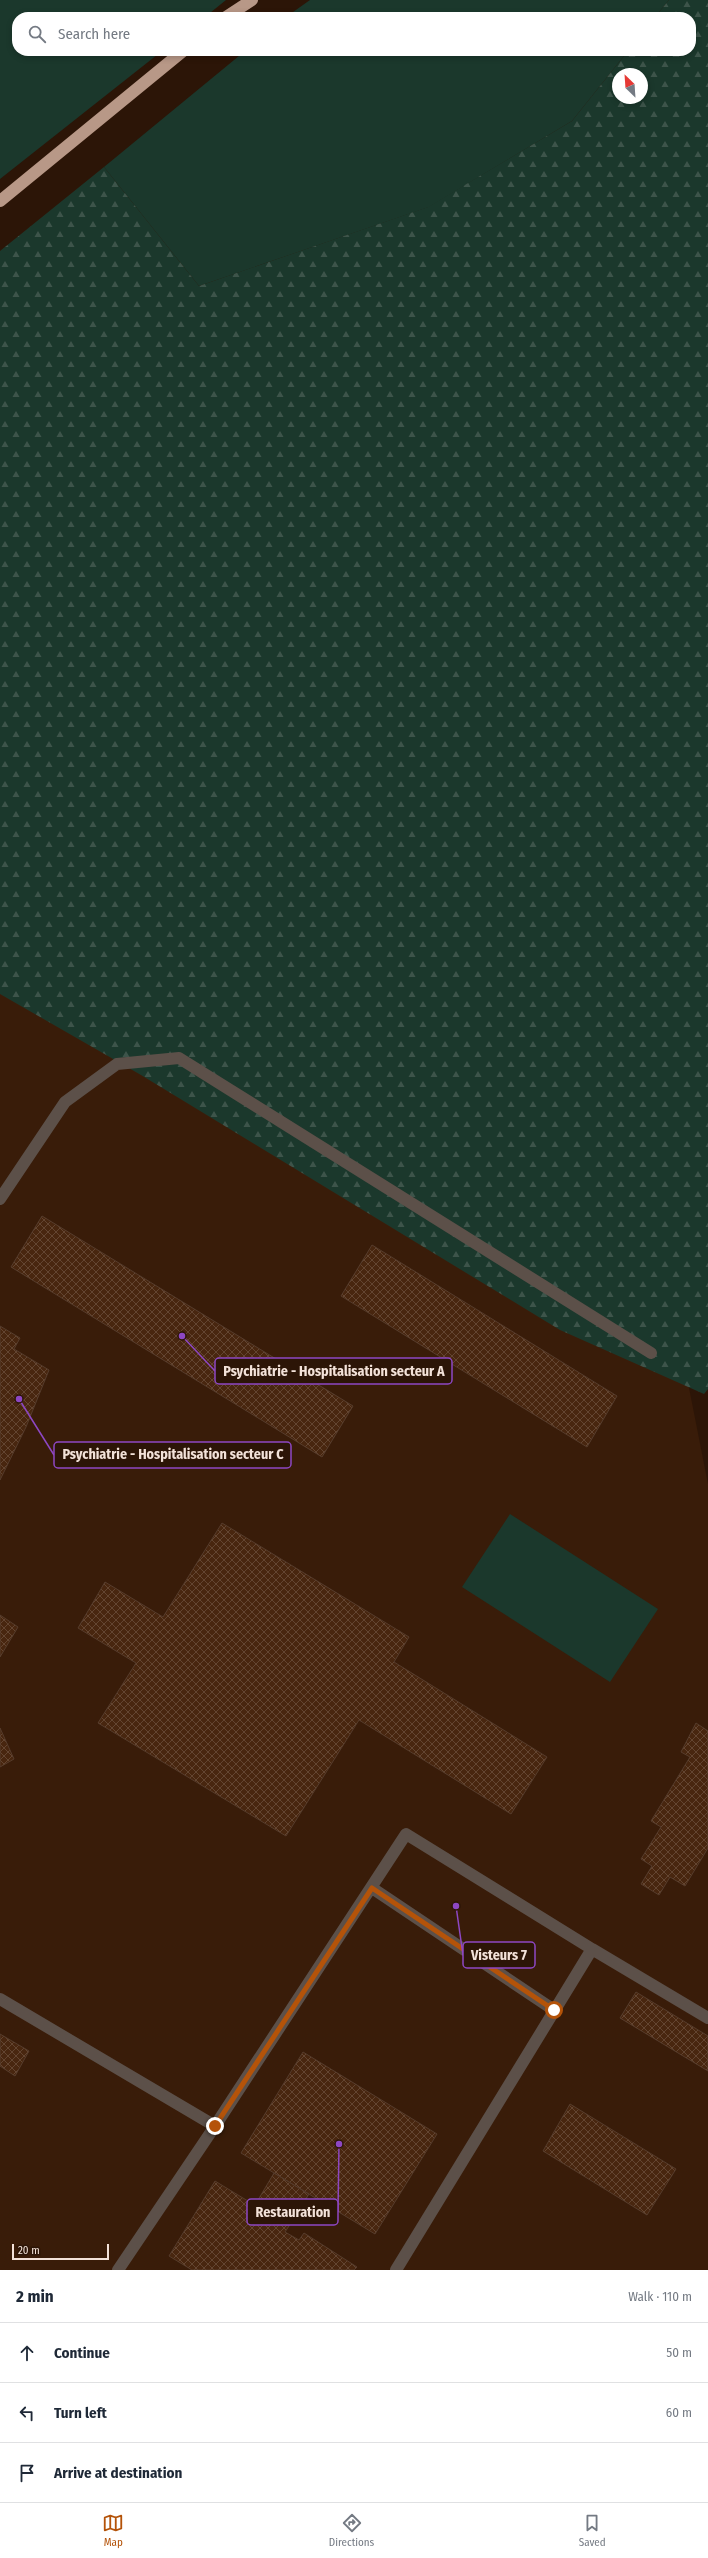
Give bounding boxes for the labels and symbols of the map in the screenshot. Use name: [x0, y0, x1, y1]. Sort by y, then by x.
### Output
north arrow: [612, 68, 648, 104]
callout: Psychiatrie - Hospitalisation secteur A: [215, 1358, 452, 1384]
text: Psychiatrie - Hospitalisation secteur A: [223, 1363, 445, 1380]
callout: Psychiatrie - Hospitalisation secteur C: [54, 1442, 291, 1468]
text: Psychiatrie - Hospitalisation secteur C: [62, 1446, 284, 1463]
callout: Visteurs 7: [463, 1942, 535, 1968]
text: Visteurs 7: [470, 1947, 527, 1964]
route start: [545, 2001, 563, 2019]
route end: [206, 2117, 224, 2135]
callout: Restauration: [247, 2199, 338, 2225]
text: Restauration: [256, 2204, 330, 2221]
scale bar: [12, 2242, 109, 2261]

